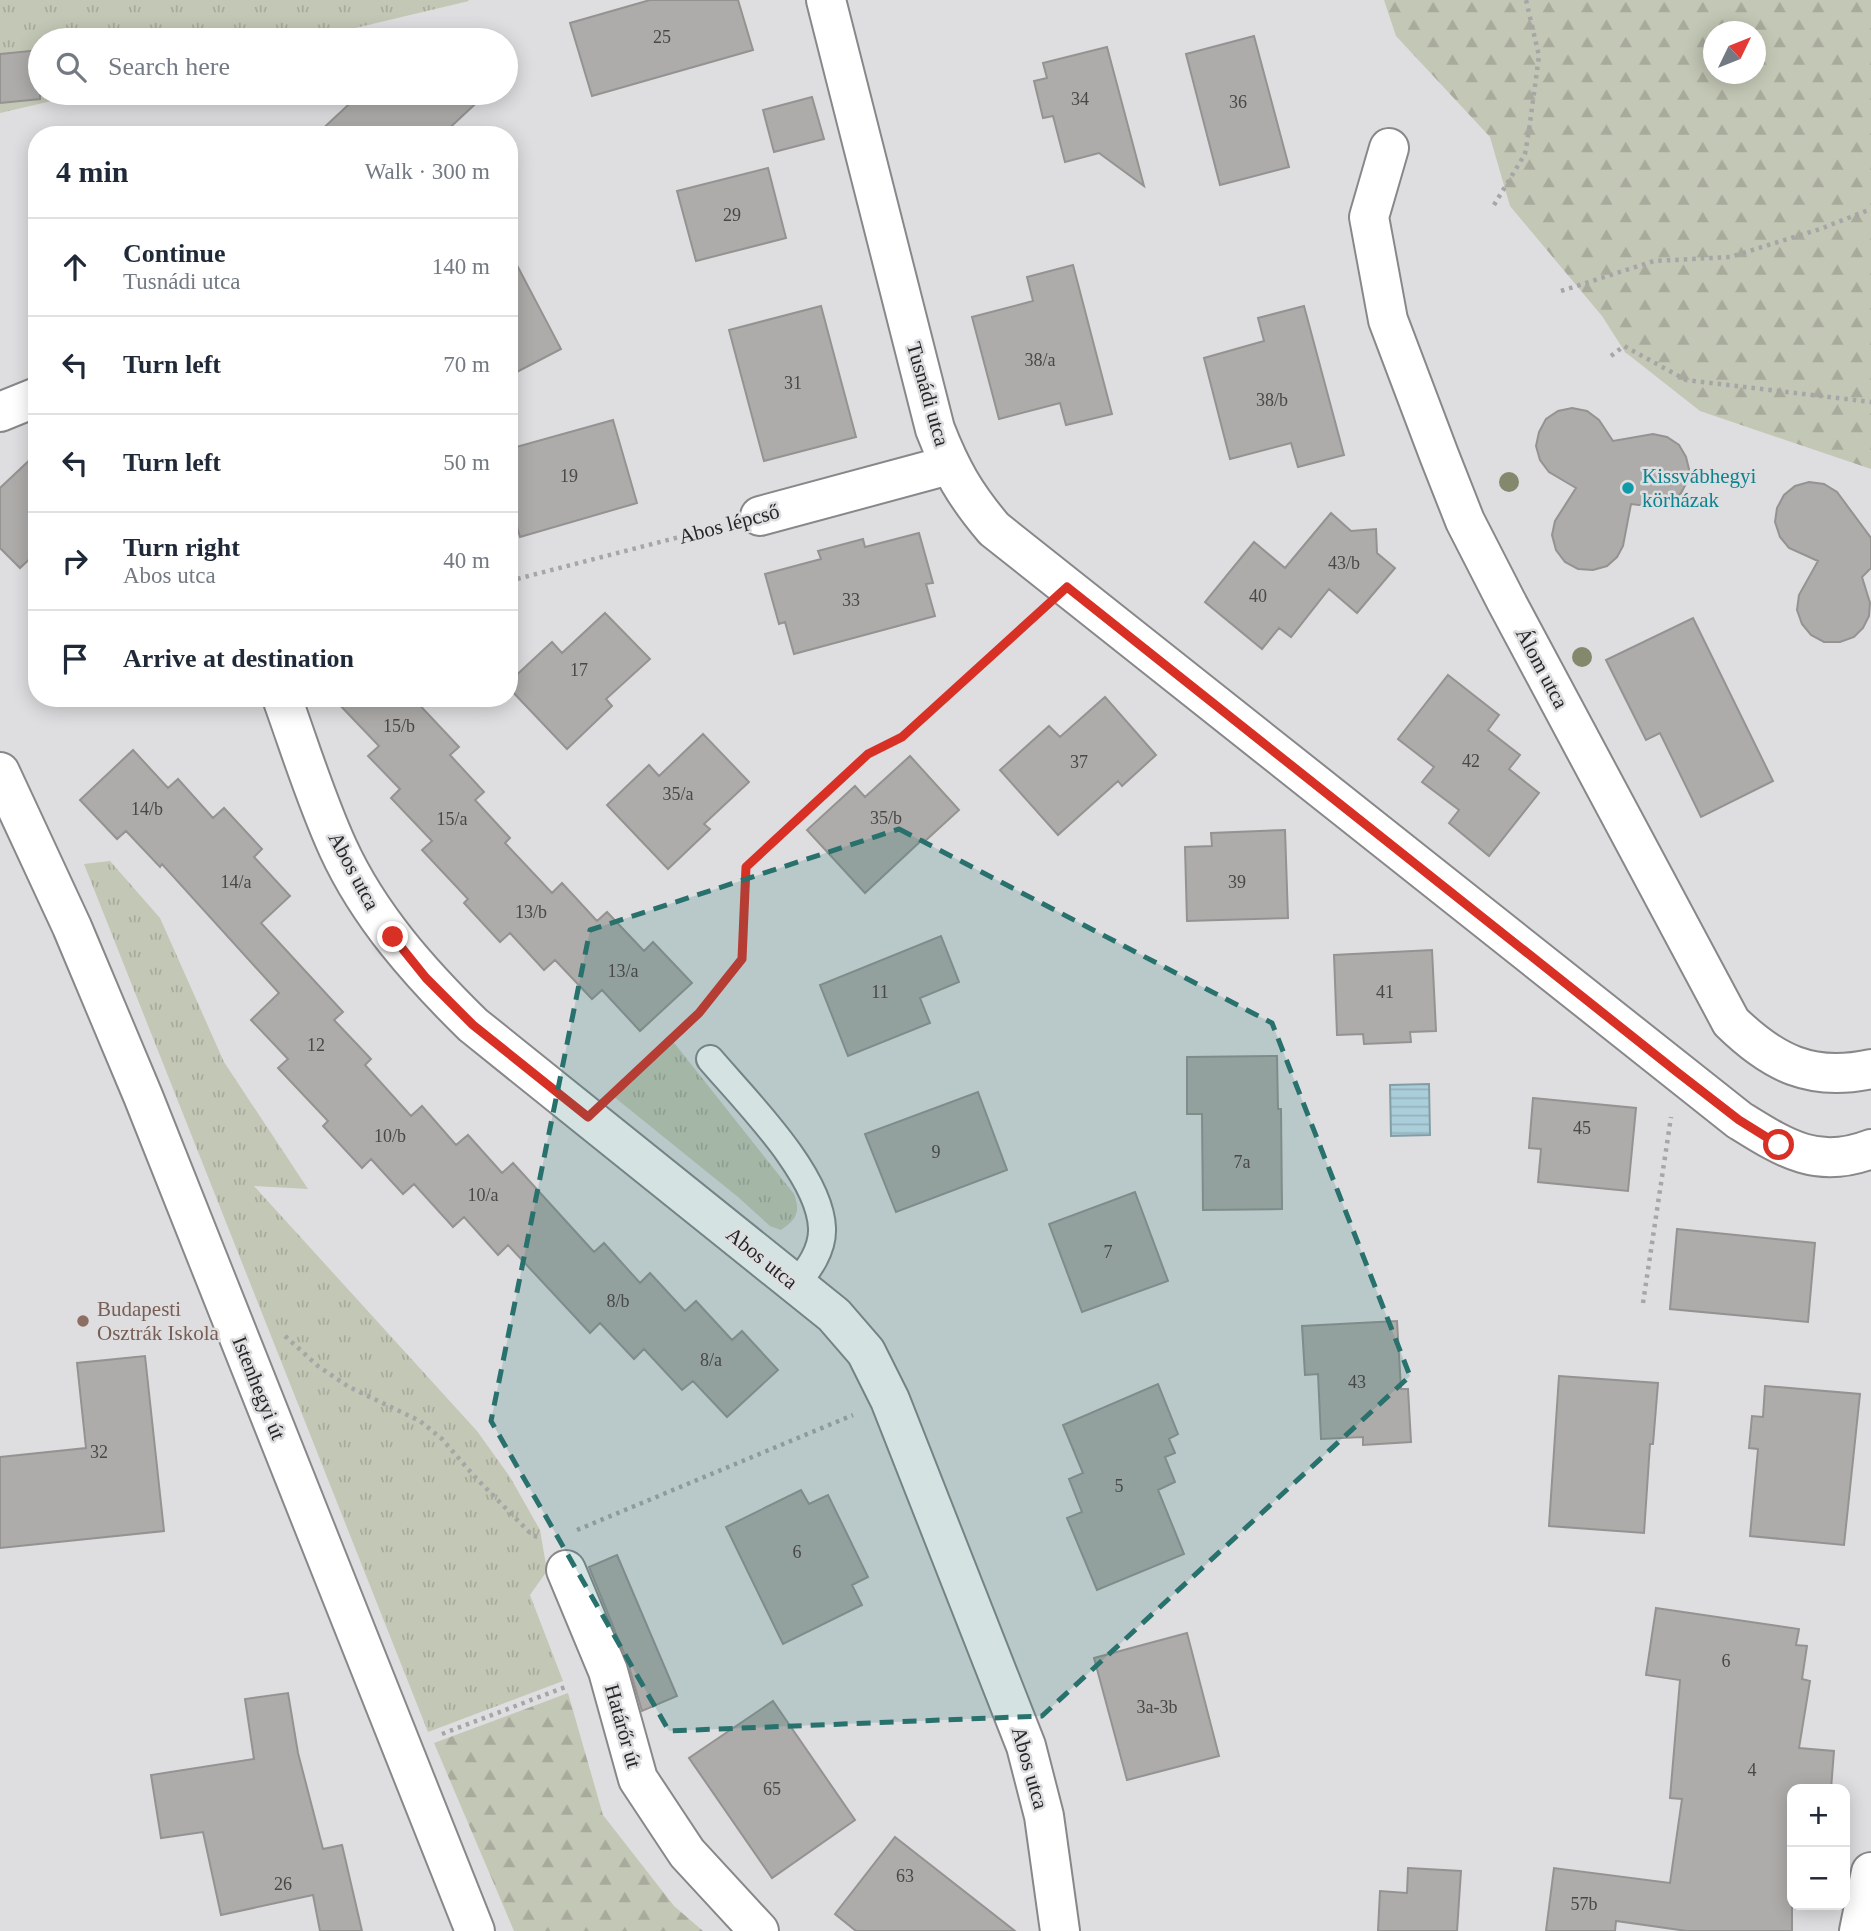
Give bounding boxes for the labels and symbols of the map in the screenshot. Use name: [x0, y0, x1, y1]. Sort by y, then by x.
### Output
north arrow: [1703, 21, 1766, 84]
house number: 25: [653, 27, 671, 47]
house number: 34: [1071, 89, 1089, 109]
house number: 36: [1229, 92, 1247, 112]
house number: 29: [723, 205, 741, 225]
street label: Tusnádi utca: [902, 339, 954, 449]
house number: 38/a: [1025, 350, 1056, 370]
house number: 31: [784, 373, 802, 393]
house number: 38/b: [1256, 390, 1288, 410]
place label: Kissvábhegyi körházak: [1642, 464, 1756, 512]
house number: 19: [560, 466, 578, 486]
marker: Kissvábhegyi körházak: [1620, 480, 1636, 496]
street label: Abos lépcső: [676, 499, 782, 549]
house number: 43/b: [1328, 553, 1360, 573]
house number: 40: [1249, 586, 1267, 606]
house number: 33: [842, 590, 860, 610]
street label: Álom utca: [1511, 623, 1574, 713]
house number: 17: [570, 660, 588, 680]
house number: 15/b: [383, 716, 415, 736]
house number: 42: [1462, 751, 1480, 771]
house number: 37: [1070, 752, 1088, 772]
house number: 35/a: [663, 784, 694, 804]
house number: 14/b: [131, 799, 163, 819]
house number: 35/b: [870, 808, 902, 828]
house number: 15/a: [437, 809, 468, 829]
street label: Abos utca: [324, 828, 385, 915]
house number: 14/a: [221, 872, 252, 892]
house number: 39: [1228, 872, 1246, 892]
house number: 13/b: [515, 902, 547, 922]
route end: [377, 921, 408, 952]
house number: 13/a: [608, 961, 639, 981]
house number: 11: [871, 982, 889, 1002]
house number: 41: [1376, 982, 1394, 1002]
house number: 12: [307, 1035, 325, 1055]
house number: 45: [1573, 1118, 1591, 1138]
house number: 10/b: [374, 1126, 406, 1146]
route start: [1763, 1129, 1794, 1160]
house number: 9: [932, 1142, 941, 1162]
house number: 7a: [1234, 1152, 1251, 1172]
house number: 10/a: [468, 1185, 499, 1205]
street label: Abos utca: [722, 1222, 803, 1294]
house number: 7: [1104, 1242, 1113, 1262]
house number: 8/b: [606, 1291, 630, 1311]
place label: Budapesti Osztrák Iskola: [97, 1297, 220, 1345]
marker: Budapesti Osztrák Iskola: [75, 1313, 91, 1329]
street label: Istenhegyi út: [227, 1333, 291, 1443]
house number: 8/a: [700, 1350, 722, 1370]
house number: 43: [1348, 1372, 1366, 1392]
house number: 32: [90, 1442, 108, 1462]
house number: 5: [1115, 1476, 1124, 1496]
house number: 6: [793, 1542, 802, 1562]
house number: 6: [1722, 1651, 1731, 1671]
street label: Határőr út: [600, 1681, 646, 1771]
house number: 3a-3b: [1137, 1697, 1177, 1717]
street label: Abos utca: [1007, 1724, 1053, 1813]
house number: 4: [1748, 1760, 1757, 1780]
house number: 65: [763, 1779, 781, 1799]
house number: 63: [896, 1866, 914, 1886]
house number: 26: [274, 1874, 292, 1894]
house number: 57b: [1571, 1894, 1598, 1914]

